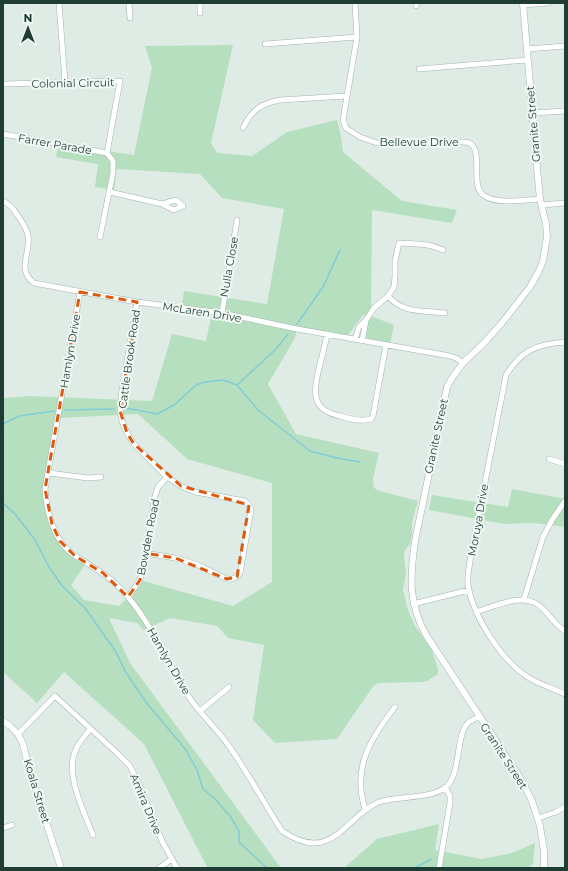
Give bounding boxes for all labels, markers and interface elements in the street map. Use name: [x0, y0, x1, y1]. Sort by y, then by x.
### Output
north arrow: [8, 8, 48, 48]
text: N: [24, 11, 32, 25]
street label: Colonial Circuit: [31, 75, 115, 91]
street label: Granite Street: [523, 85, 543, 163]
street label: Farrer Parade: [17, 131, 93, 157]
street label: Bellevue Drive: [379, 135, 459, 149]
street label: Nulla Close: [217, 235, 241, 298]
street label: McLaren Drive: [162, 299, 243, 325]
street label: Cattle Brook Road: [115, 308, 143, 410]
street label: Hamlyn Drive: [57, 312, 83, 389]
street label: Granite Street: [421, 397, 451, 475]
street label: Moruya Drive: [465, 482, 491, 557]
street label: Bowden Road: [134, 498, 162, 576]
street label: Hamlyn Drive: [144, 625, 194, 697]
street label: Granite Street: [477, 720, 531, 792]
street label: Koala Street: [21, 757, 54, 825]
street label: Amira Drive: [127, 771, 165, 837]

